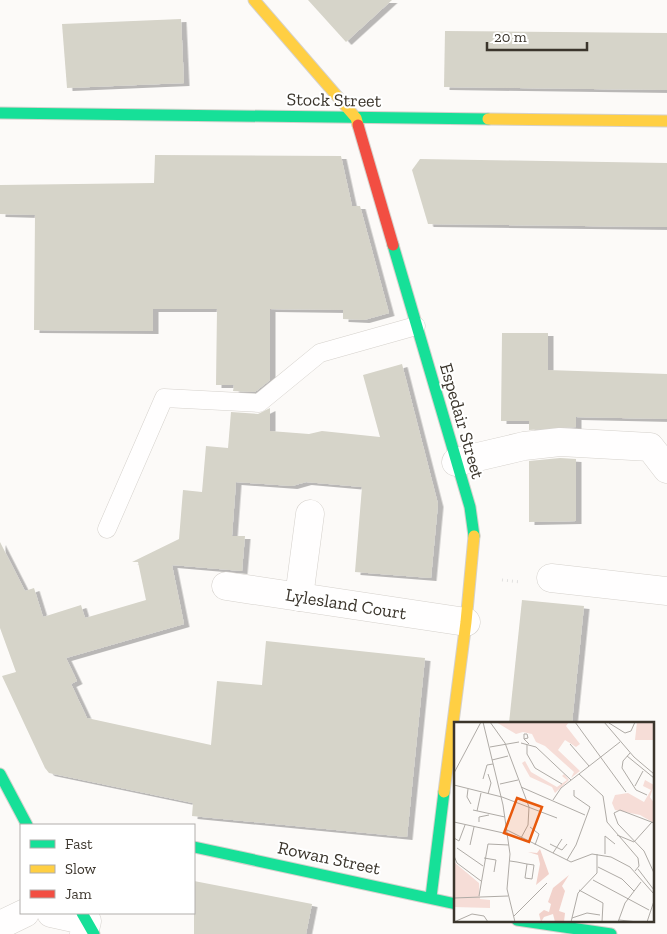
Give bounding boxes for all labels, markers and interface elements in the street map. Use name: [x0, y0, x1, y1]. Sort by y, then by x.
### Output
scale bar: [487, 20, 587, 52]
text: 20 m: [494, 28, 527, 46]
street label: Stock Street: [286, 88, 382, 112]
street label: Espedair Street: [435, 361, 489, 482]
street label: Lylesland Court: [284, 584, 408, 624]
inset map: [454, 722, 654, 922]
legend: [20, 824, 195, 914]
text: Fast: [65, 835, 93, 853]
street label: Rowan Street: [276, 836, 383, 880]
text: Slow: [65, 860, 97, 878]
text: Jam: [65, 885, 92, 903]

